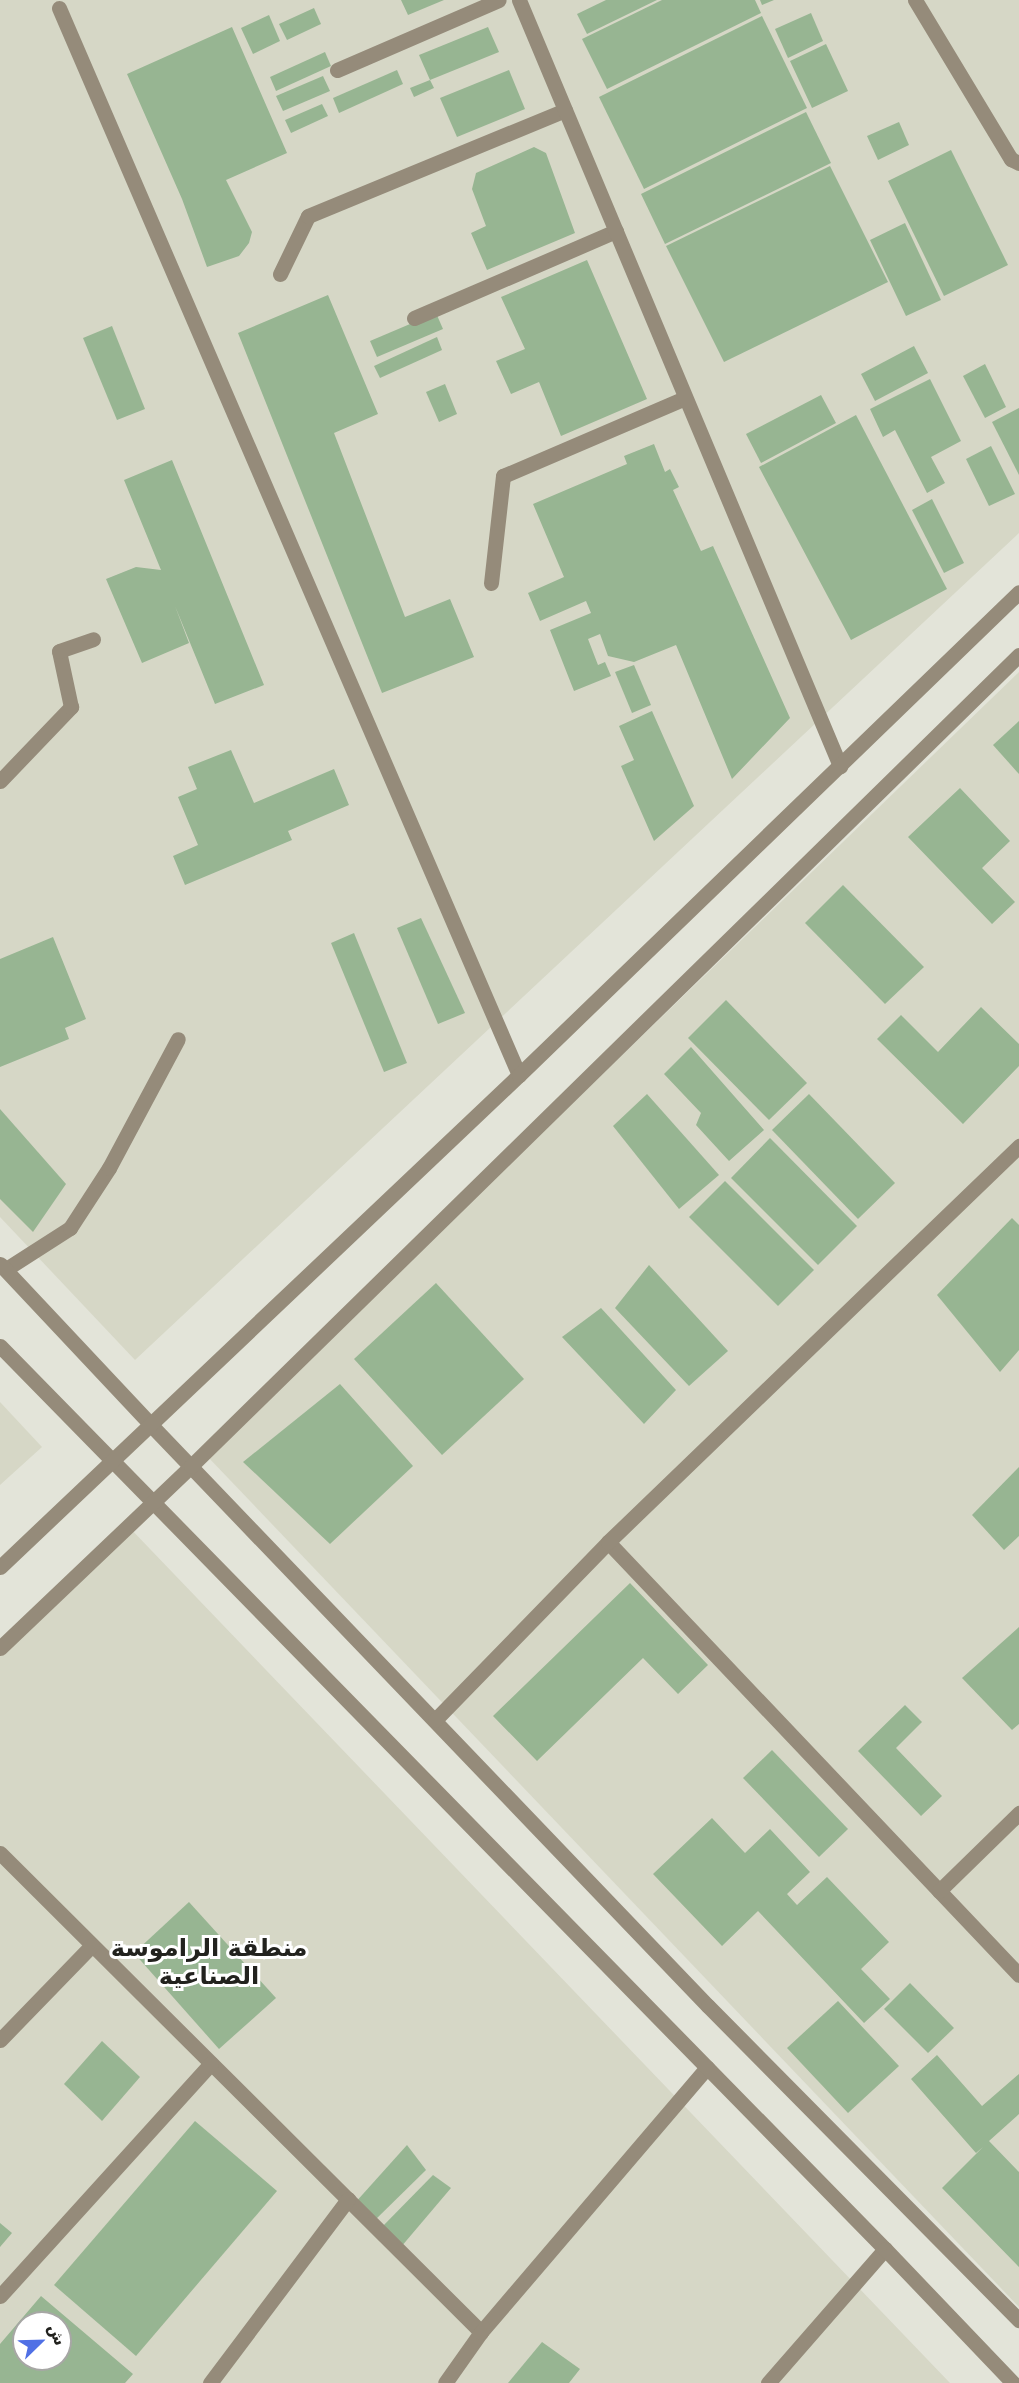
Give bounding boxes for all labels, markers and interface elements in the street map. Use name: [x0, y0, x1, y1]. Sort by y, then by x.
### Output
district label: منطقة الراموسة الصناعية: [111, 1935, 307, 1991]
north arrow: [12, 2311, 72, 2371]
text: ش: [44, 2321, 70, 2348]

